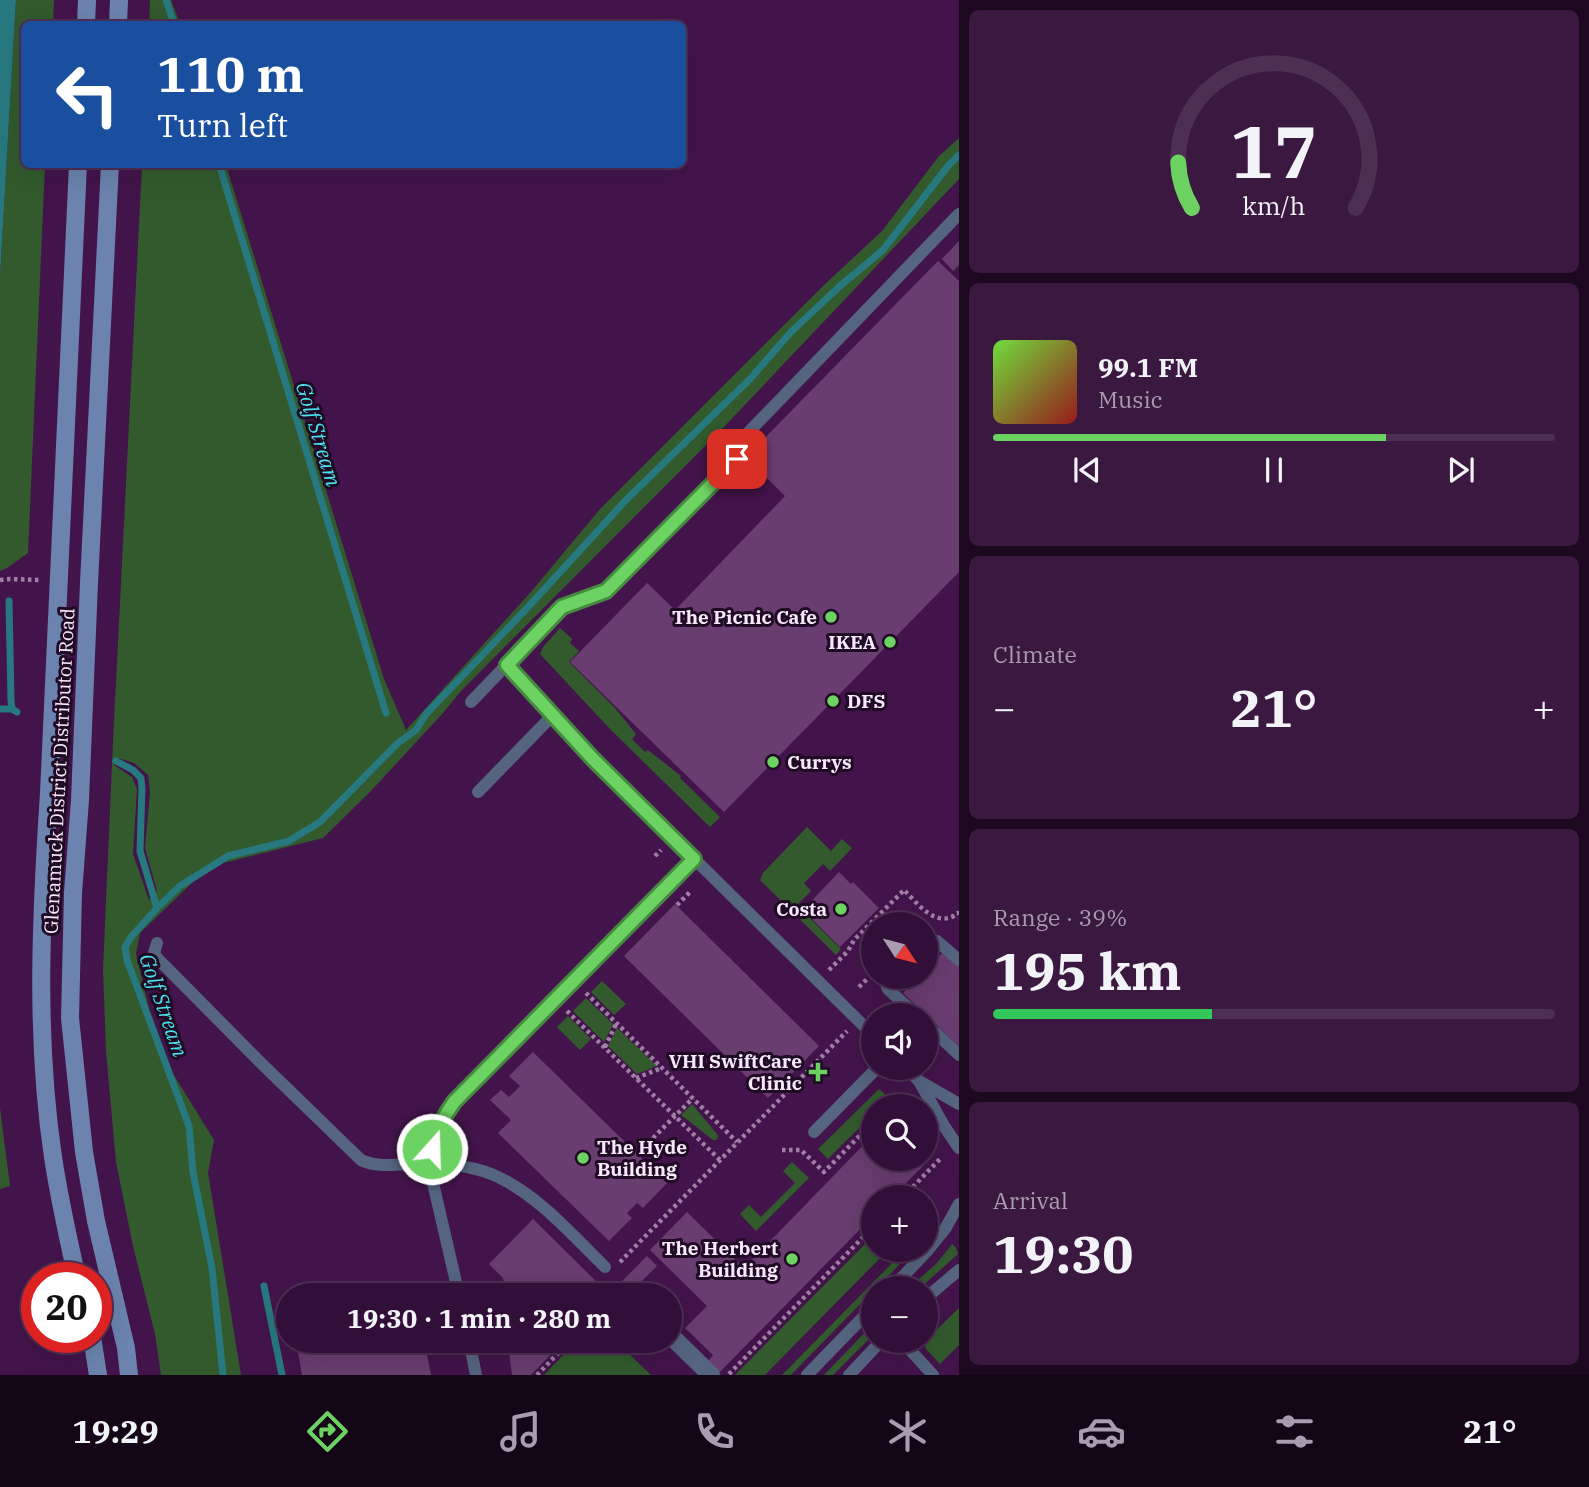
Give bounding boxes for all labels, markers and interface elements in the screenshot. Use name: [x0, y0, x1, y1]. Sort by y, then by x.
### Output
text: 110 m: [157, 42, 304, 105]
icon: left: [42, 49, 133, 140]
text: 17: [1230, 103, 1318, 198]
text: Turn left: [157, 104, 288, 146]
text: km/h: [1242, 188, 1306, 221]
text: 99.1 FM: [1098, 350, 1198, 384]
water label: Golf Stream: [290, 378, 348, 490]
text: Music: [1098, 384, 1163, 414]
pin: [707, 429, 767, 489]
icon: arrive: [718, 440, 756, 478]
icon: previous: [1068, 451, 1106, 489]
icon: pause: [1255, 451, 1293, 489]
icon: next: [1442, 451, 1480, 489]
place label: The Picnic Cafe: [672, 605, 817, 629]
street label: Glenamuck District Distributor Road: [38, 608, 80, 934]
marker: The Picnic Cafe: [823, 609, 839, 625]
place label: IKEA: [828, 630, 877, 654]
marker: IKEA: [882, 634, 898, 650]
text: Climate: [993, 639, 1077, 669]
text: 21°: [1231, 674, 1317, 741]
text: −: [993, 683, 1016, 732]
text: +: [1532, 683, 1555, 732]
place label: DFS: [847, 689, 885, 713]
marker: DFS: [825, 693, 841, 709]
place label: Currys: [787, 750, 852, 774]
marker: Currys: [765, 754, 781, 770]
place label: Costa: [776, 897, 827, 921]
marker: Costa: [833, 901, 849, 917]
text: Range · 39%: [993, 902, 1127, 932]
north arrow: [861, 912, 938, 989]
map controls: [861, 912, 938, 1353]
text: 195 km: [993, 937, 1182, 1004]
water label: Golf Stream: [133, 949, 195, 1061]
button: sound: [861, 1003, 938, 1080]
place label: VHI SwiftCare Clinic: [669, 1049, 802, 1095]
marker: VHI SwiftCare Clinic: [808, 1062, 828, 1082]
button: search: [861, 1094, 938, 1171]
position arrow: [395, 1112, 469, 1186]
place label: The Hyde Building: [597, 1135, 687, 1181]
marker: The Hyde Building: [575, 1150, 591, 1166]
button: +: [861, 1185, 938, 1262]
text: Arrival: [993, 1185, 1068, 1215]
text: 19:30: [993, 1220, 1134, 1287]
place label: The Herbert Building: [662, 1236, 778, 1282]
marker: The Herbert Building: [784, 1251, 800, 1267]
speed limit sign: 20: [21, 1262, 112, 1353]
button: −: [861, 1276, 938, 1353]
text: 19:30 · 1 min · 280 m: [347, 1301, 611, 1335]
icon: directions: [303, 1407, 352, 1456]
icon: music: [496, 1407, 545, 1456]
icon: phone: [690, 1407, 739, 1456]
icon: climate: [883, 1407, 932, 1456]
icon: car: [1077, 1407, 1126, 1456]
icon: filters: [1270, 1407, 1319, 1456]
text: 19:29: [72, 1410, 159, 1452]
text: 21°: [1463, 1410, 1517, 1452]

